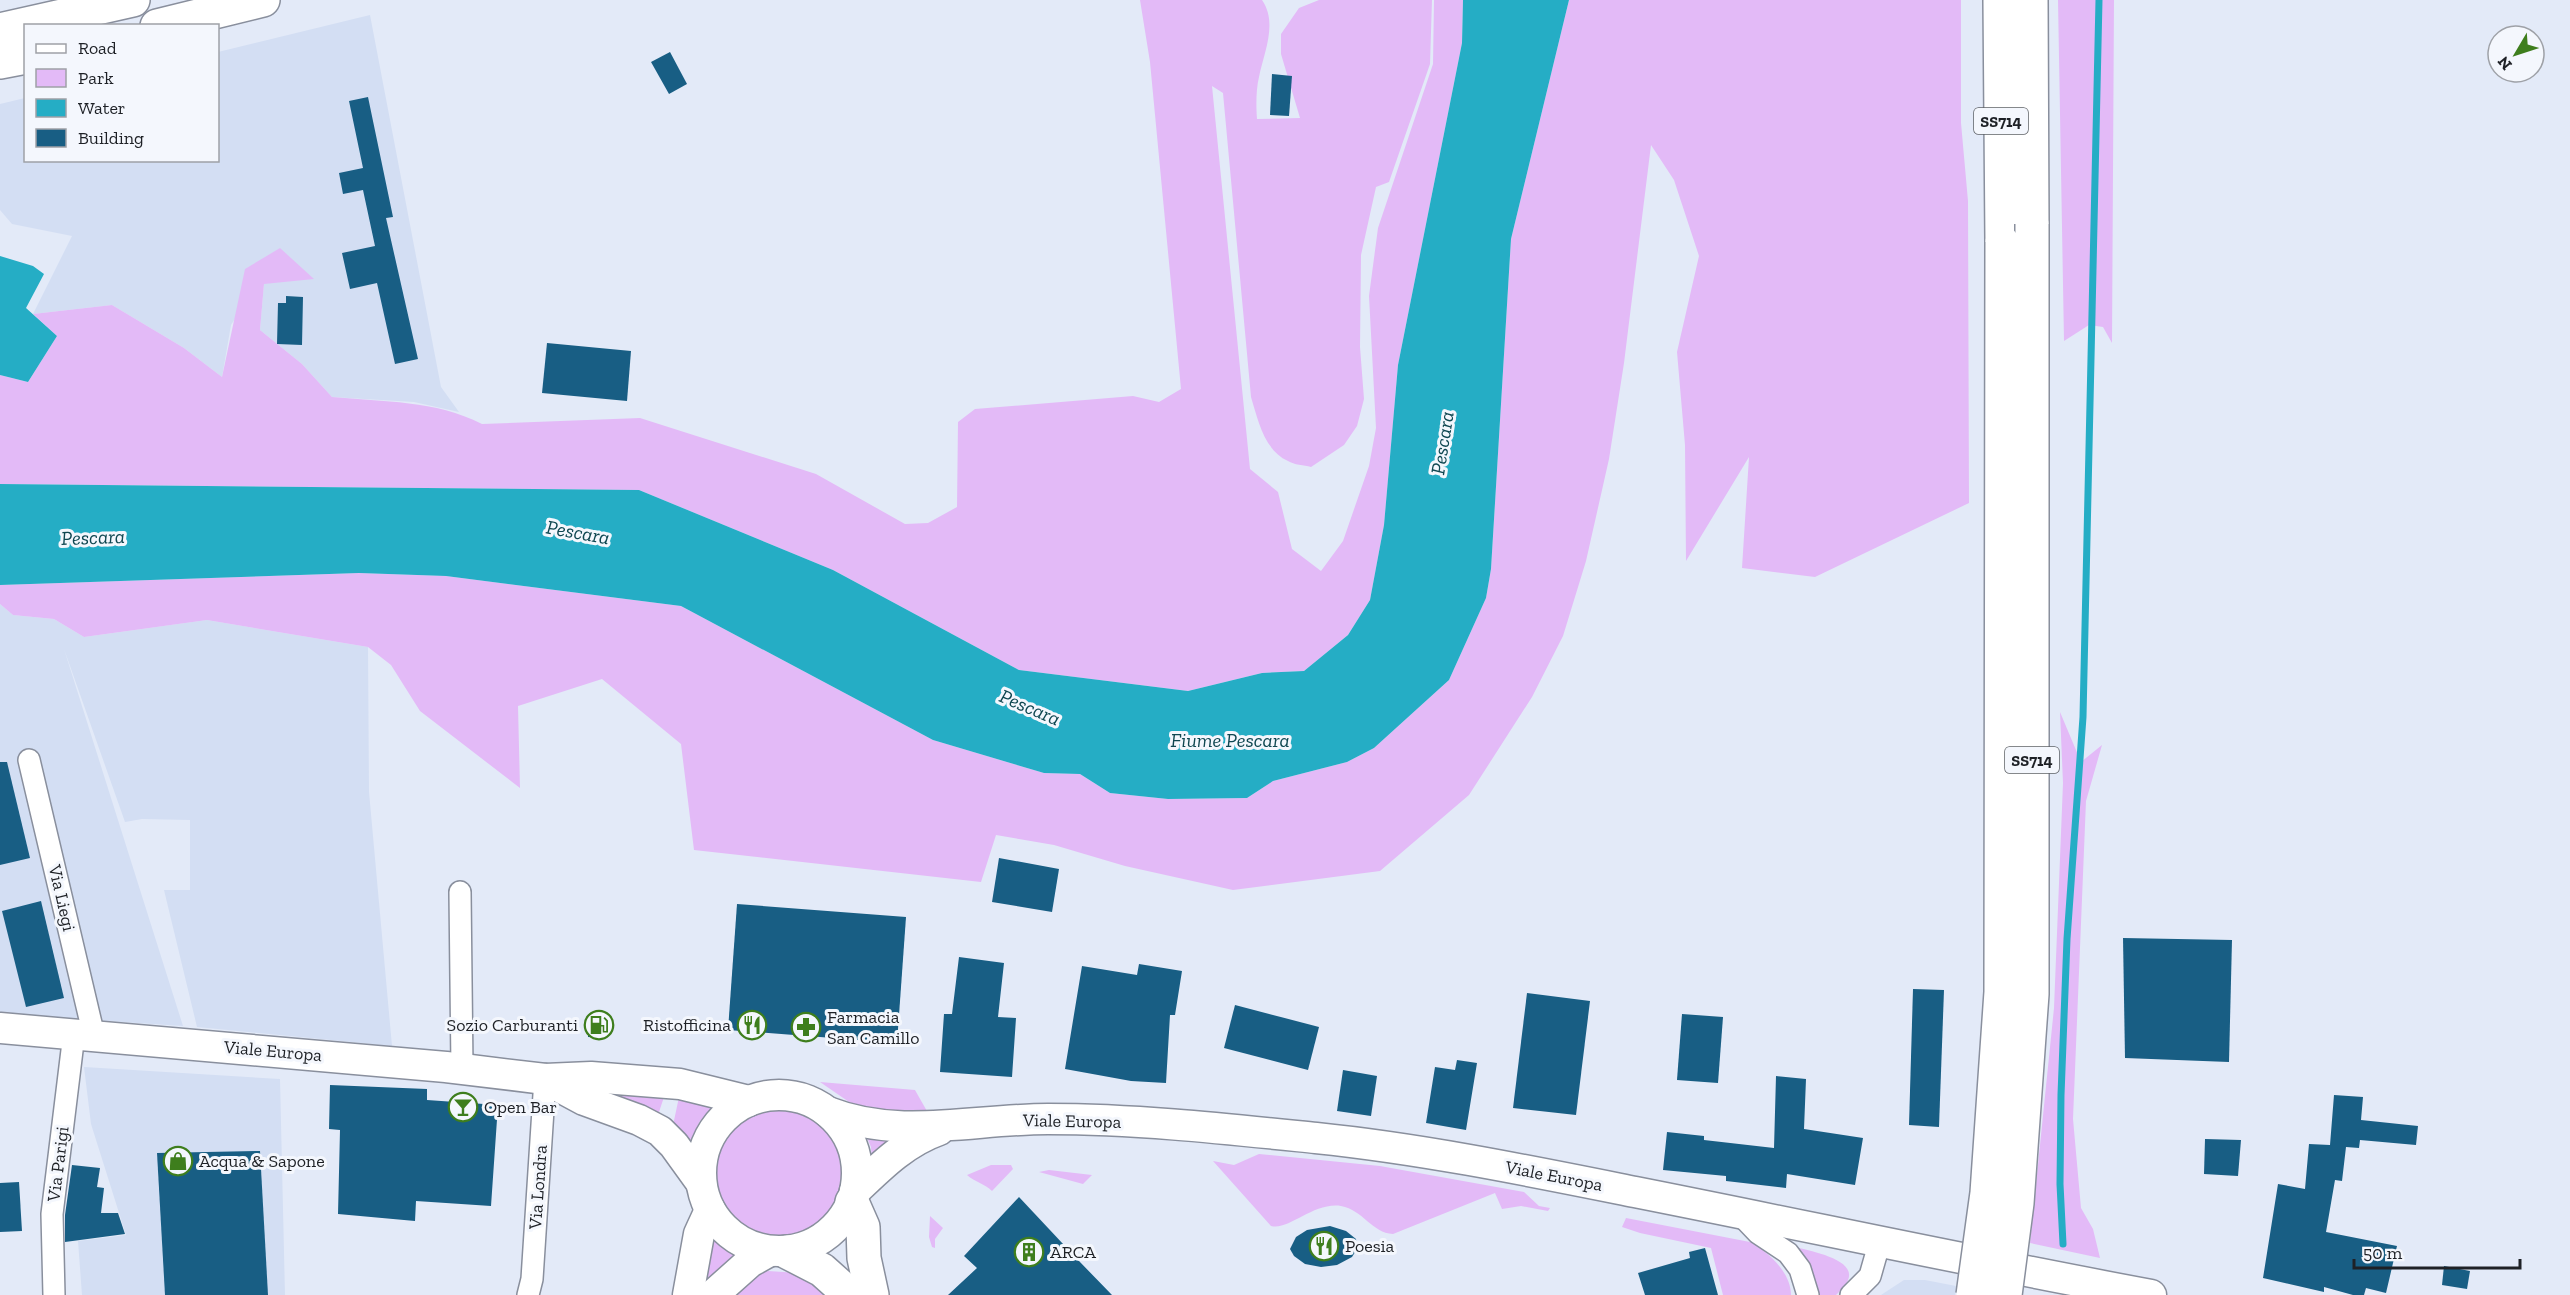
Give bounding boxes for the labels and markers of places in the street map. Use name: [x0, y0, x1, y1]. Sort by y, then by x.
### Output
place label: Farmacia San Camillo: [827, 1006, 919, 1049]
fuel station icon: Sozio Carburanti: [583, 1009, 615, 1041]
restaurant icon: Ristofficina: [736, 1009, 768, 1041]
pharmacy icon: Farmacia San Camillo: [790, 1011, 822, 1043]
place label: Sozio Carburanti: [447, 1014, 578, 1036]
place label: Ristofficina: [643, 1014, 731, 1036]
bar icon: Open Bar: [447, 1091, 479, 1123]
place label: Open Bar: [484, 1096, 557, 1118]
shop icon: Acqua & Sapone: [162, 1145, 194, 1177]
place label: Acqua & Sapone: [199, 1150, 325, 1172]
restaurant icon: Poesia: [1308, 1230, 1340, 1262]
place label: Poesia: [1345, 1235, 1395, 1257]
building icon: ARCA: [1013, 1236, 1045, 1268]
place label: ARCA: [1050, 1241, 1096, 1263]

